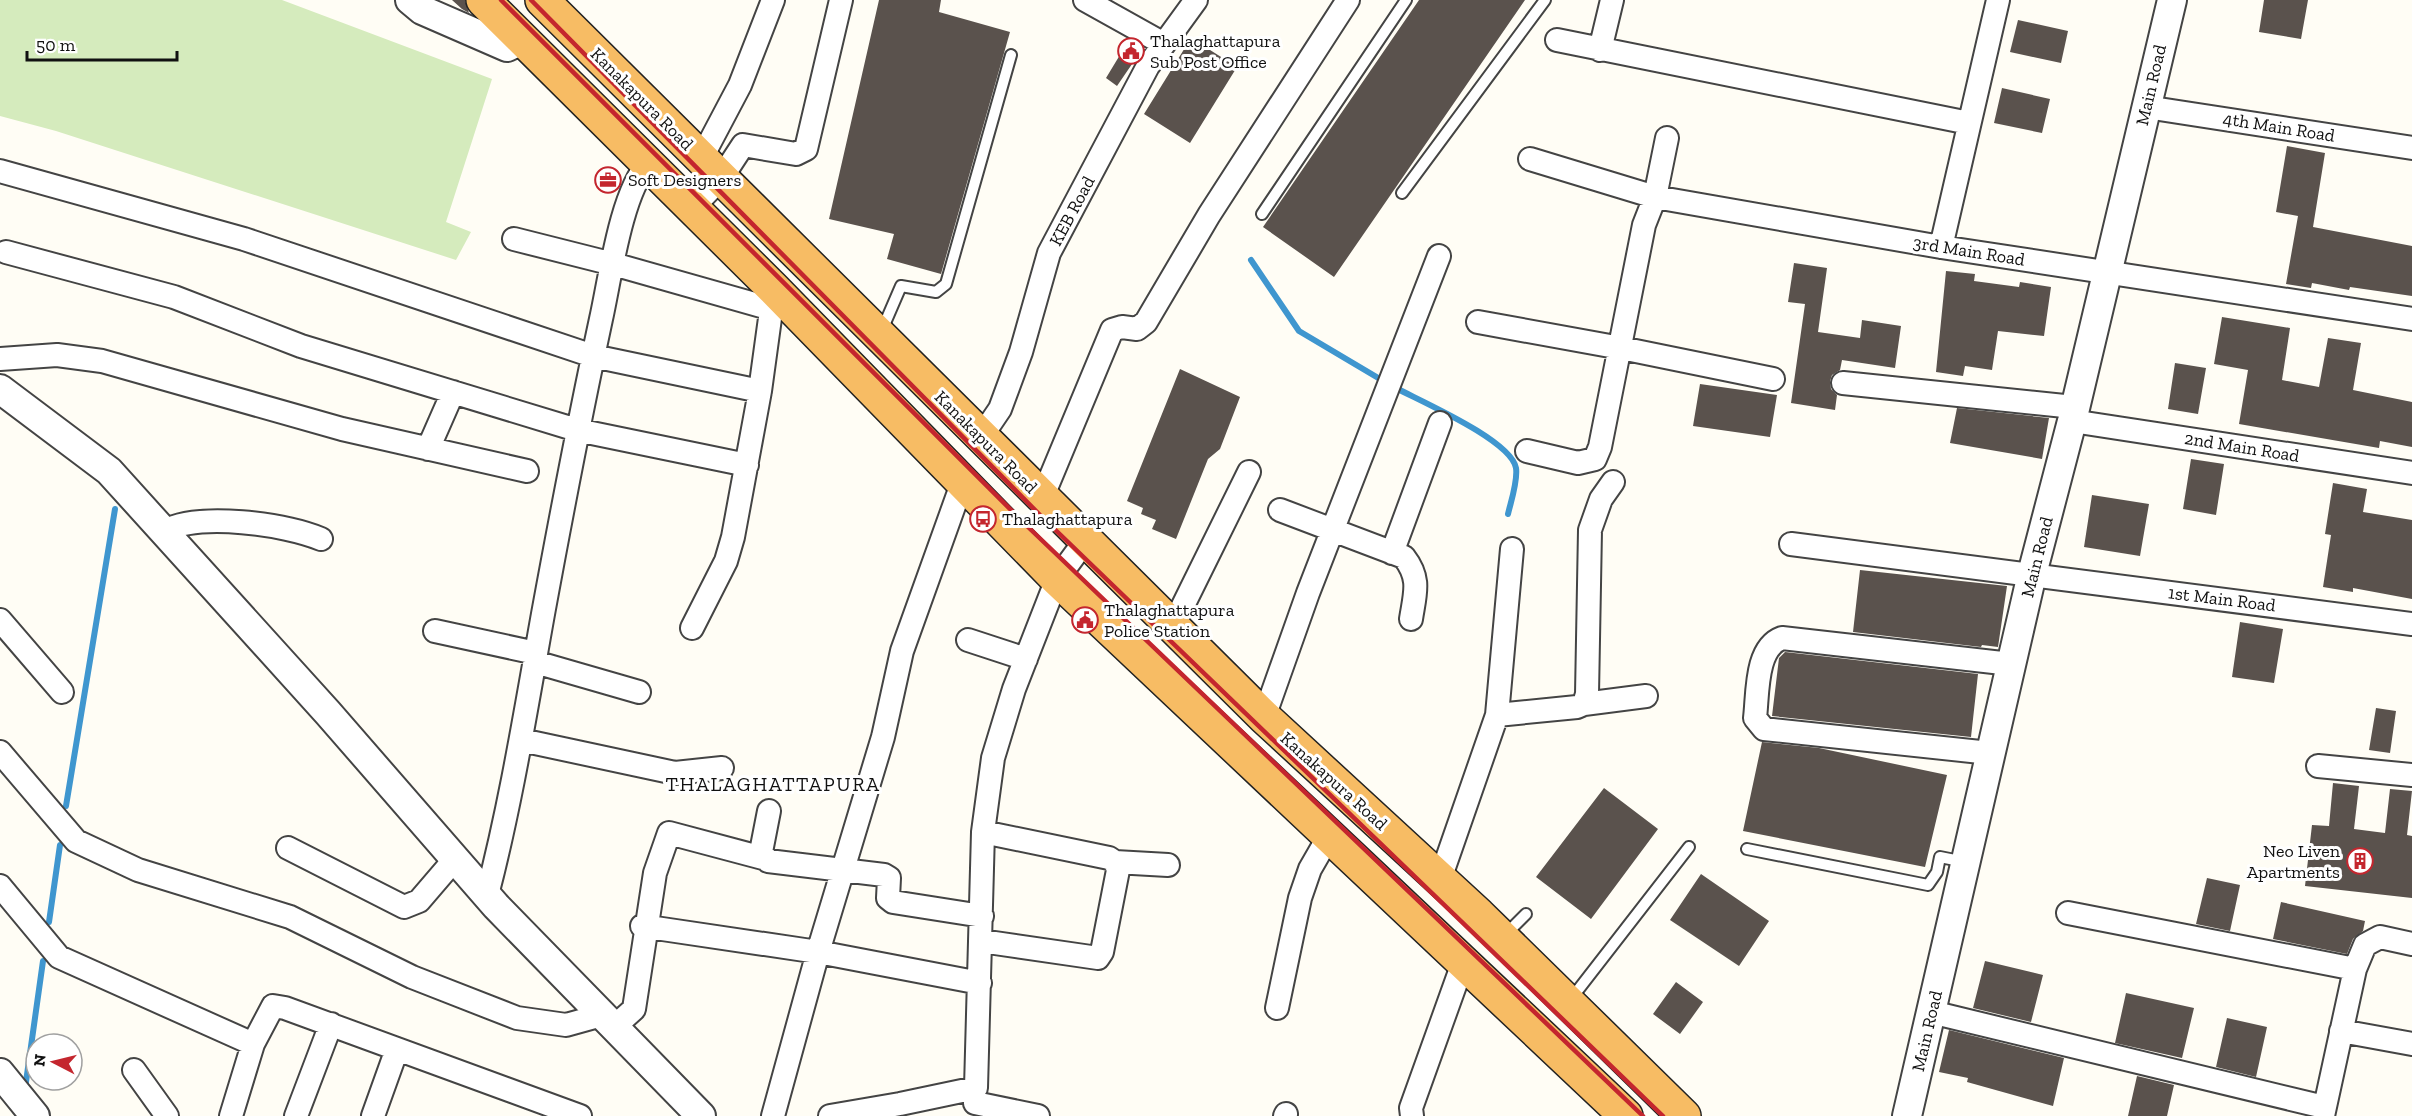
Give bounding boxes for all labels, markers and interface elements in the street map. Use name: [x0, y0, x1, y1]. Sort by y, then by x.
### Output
scale bar: [27, 24, 177, 62]
place label: Thalaghattapura Sub Post Office: [1150, 30, 1281, 73]
text: 50 m: [36, 34, 76, 56]
public building icon: Thalaghattapura Sub Post Office: [1116, 36, 1146, 66]
street label: Main Road: [2131, 42, 2171, 128]
street label: Kanakapura Road: [586, 43, 698, 155]
street label: 4th Main Road: [2222, 107, 2337, 147]
office icon: Soft Designers: [593, 165, 623, 195]
place label: Soft Designers: [628, 169, 742, 191]
street label: KEB Road: [1044, 172, 1100, 250]
street label: 3rd Main Road: [1912, 231, 2027, 271]
street label: Kanakapura Road: [930, 386, 1042, 498]
street label: 2nd Main Road: [2183, 427, 2301, 467]
bus stop icon: Thalaghattapura: [968, 504, 998, 534]
place label: Thalaghattapura: [1002, 508, 1133, 530]
street label: Main Road: [2016, 514, 2058, 600]
street label: 1st Main Road: [2167, 581, 2277, 617]
place label: Thalaghattapura Police Station: [1104, 599, 1235, 642]
public building icon: Thalaghattapura Police Station: [1070, 605, 1100, 635]
street label: Kanakapura Road: [1276, 727, 1392, 835]
district label: THALAGHATTAPURA: [666, 772, 880, 796]
place label: Neo Liven Apartments: [2247, 840, 2341, 883]
building icon: Neo Liven Apartments: [2345, 846, 2375, 876]
street label: Main Road: [1907, 988, 1947, 1074]
north arrow: [24, 1032, 84, 1092]
text: N: [29, 1053, 50, 1067]

